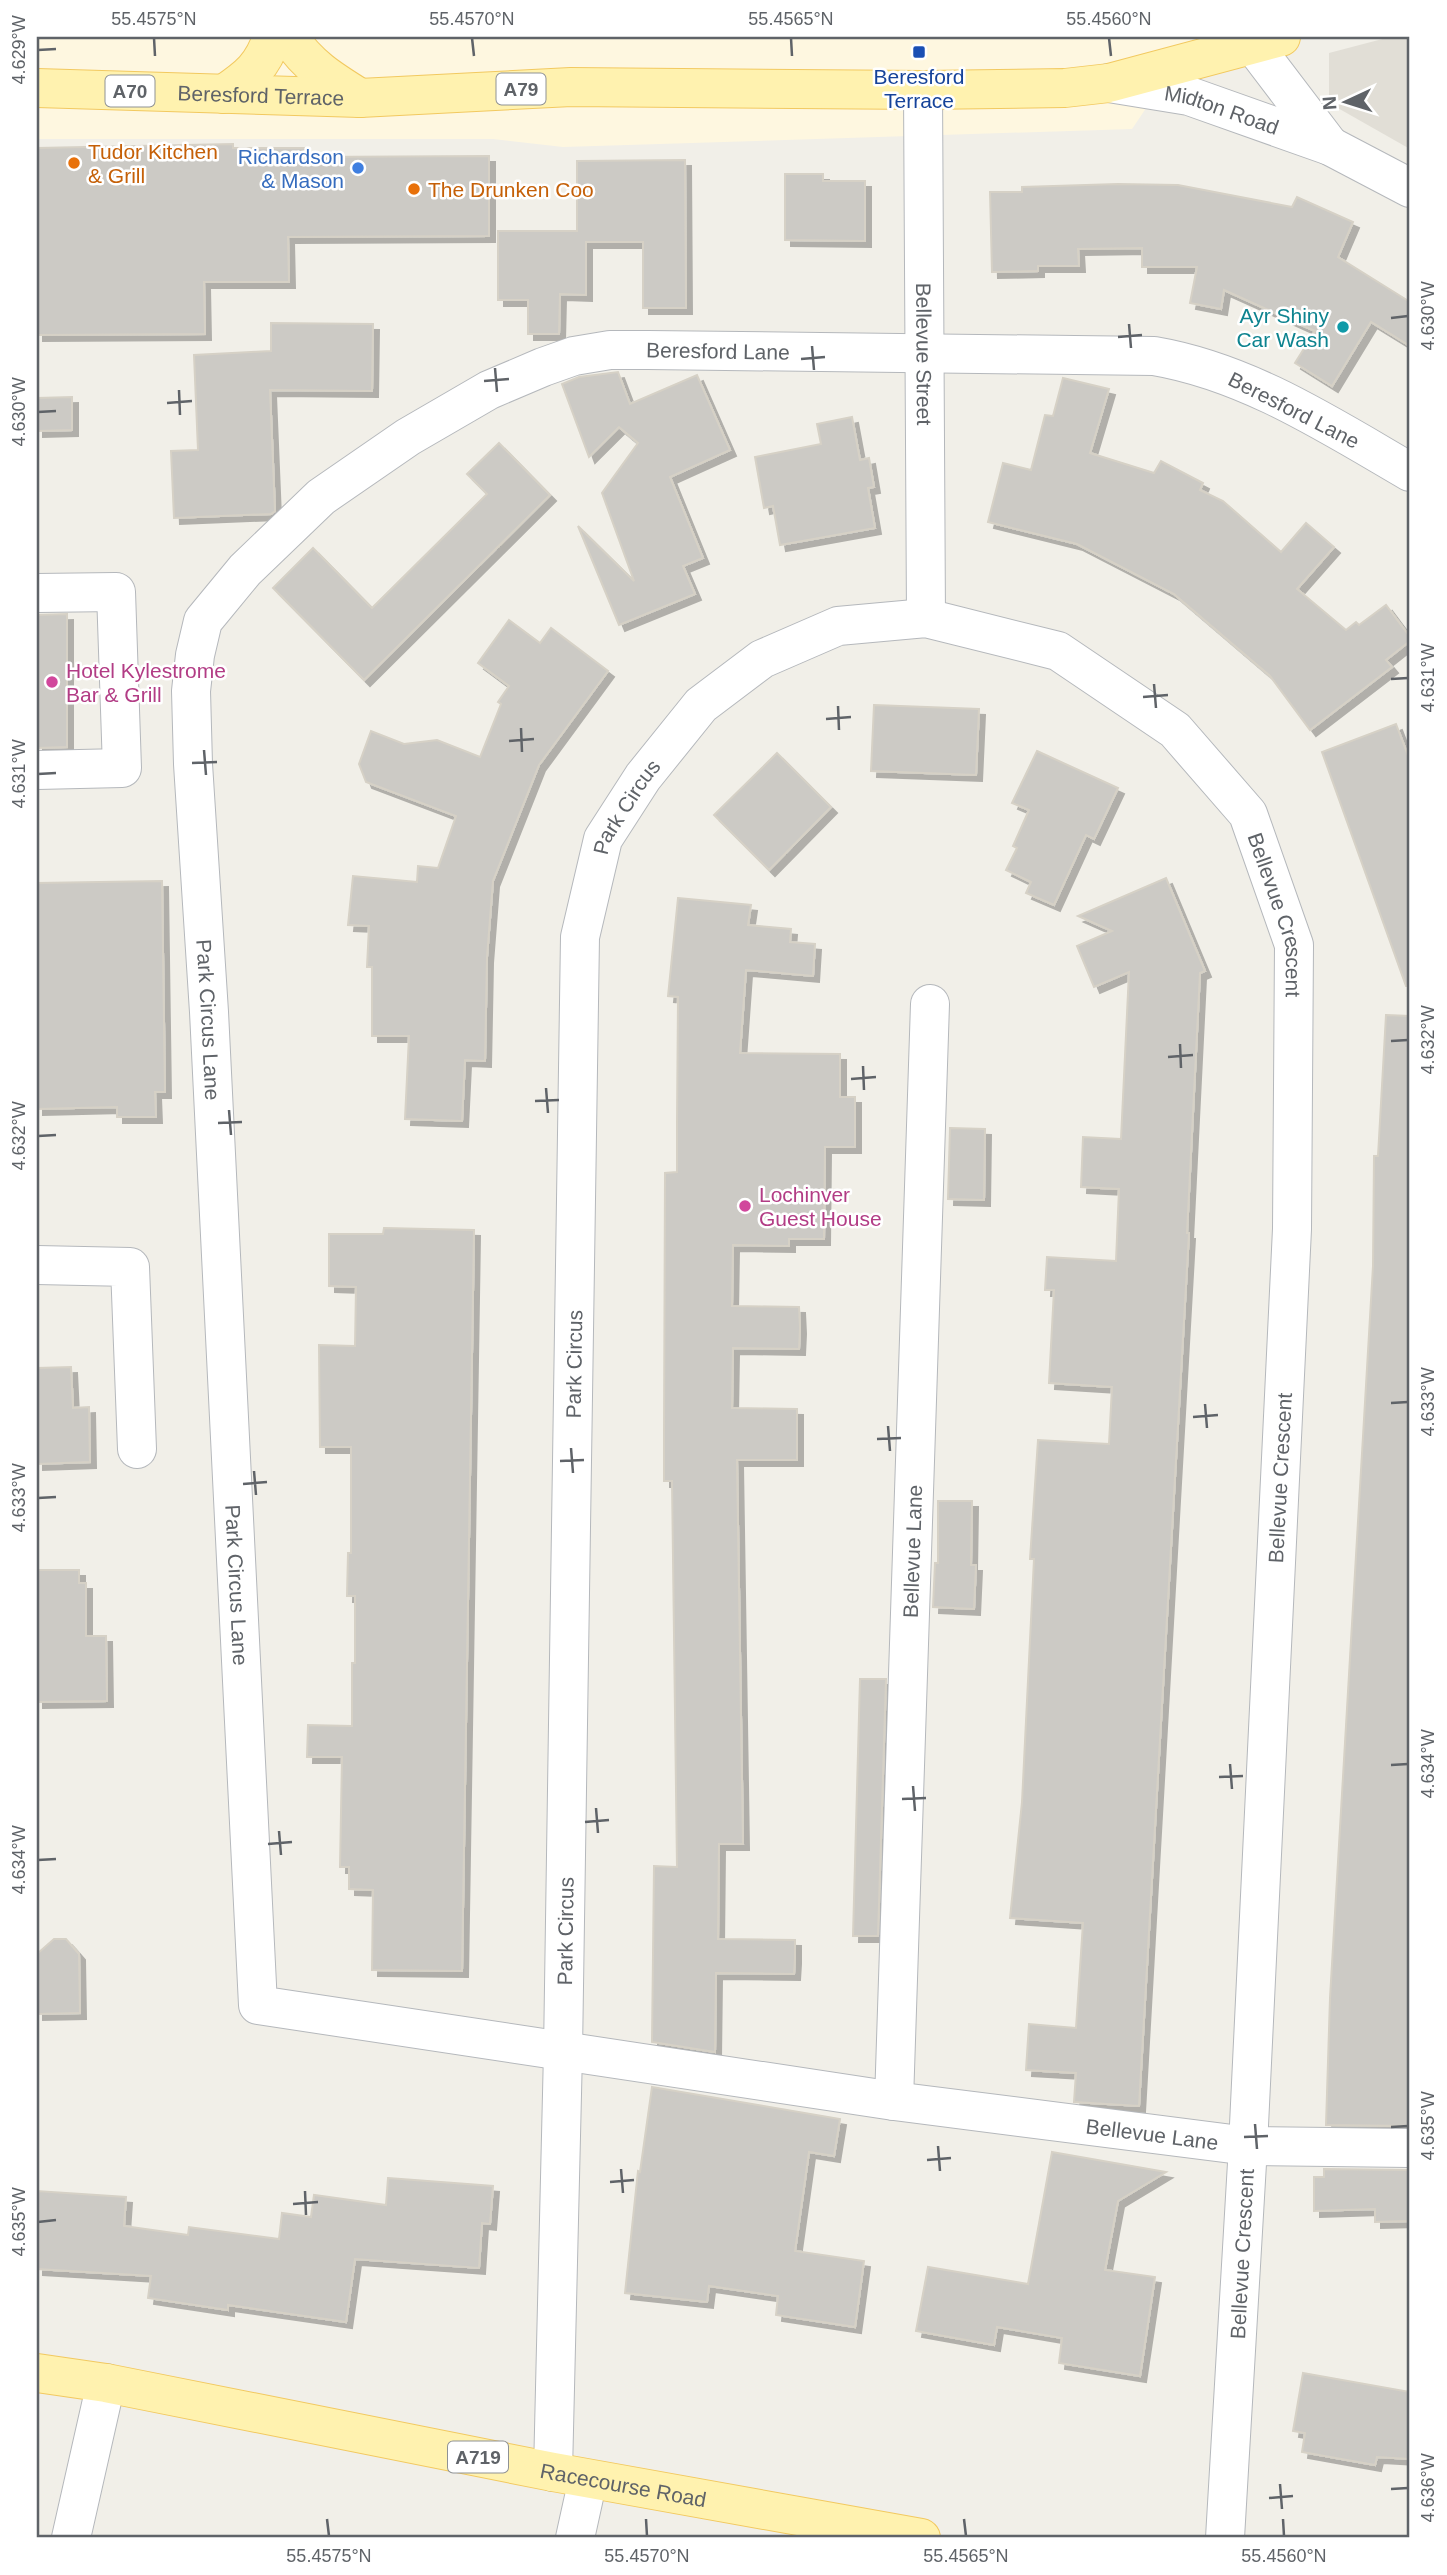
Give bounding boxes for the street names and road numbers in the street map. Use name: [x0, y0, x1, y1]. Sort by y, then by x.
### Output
road number: A79: [496, 74, 546, 104]
road number: A70: [106, 76, 154, 106]
street label: Beresford Terrace: [177, 81, 345, 109]
street label: Midton Road: [1163, 81, 1282, 138]
street label: Bellevue Street: [913, 283, 936, 425]
street label: Beresford Lane: [646, 338, 790, 364]
street label: Beresford Lane: [1225, 367, 1363, 453]
street label: Park Circus: [588, 755, 664, 856]
street label: Bellevue Crescent: [1244, 829, 1305, 997]
street label: Park Circus Lane: [193, 939, 225, 1101]
street label: Park Circus: [561, 1310, 586, 1419]
street label: Bellevue Crescent: [1264, 1392, 1296, 1564]
street label: Bellevue Lane: [898, 1484, 926, 1618]
street label: Park Circus Lane: [222, 1504, 253, 1666]
street label: Park Circus: [553, 1877, 577, 1986]
street label: Bellevue Lane: [1085, 2114, 1220, 2154]
street label: Bellevue Crescent: [1226, 2168, 1258, 2340]
road number: A719: [448, 2442, 508, 2472]
street label: Racecourse Road: [538, 2458, 708, 2511]

